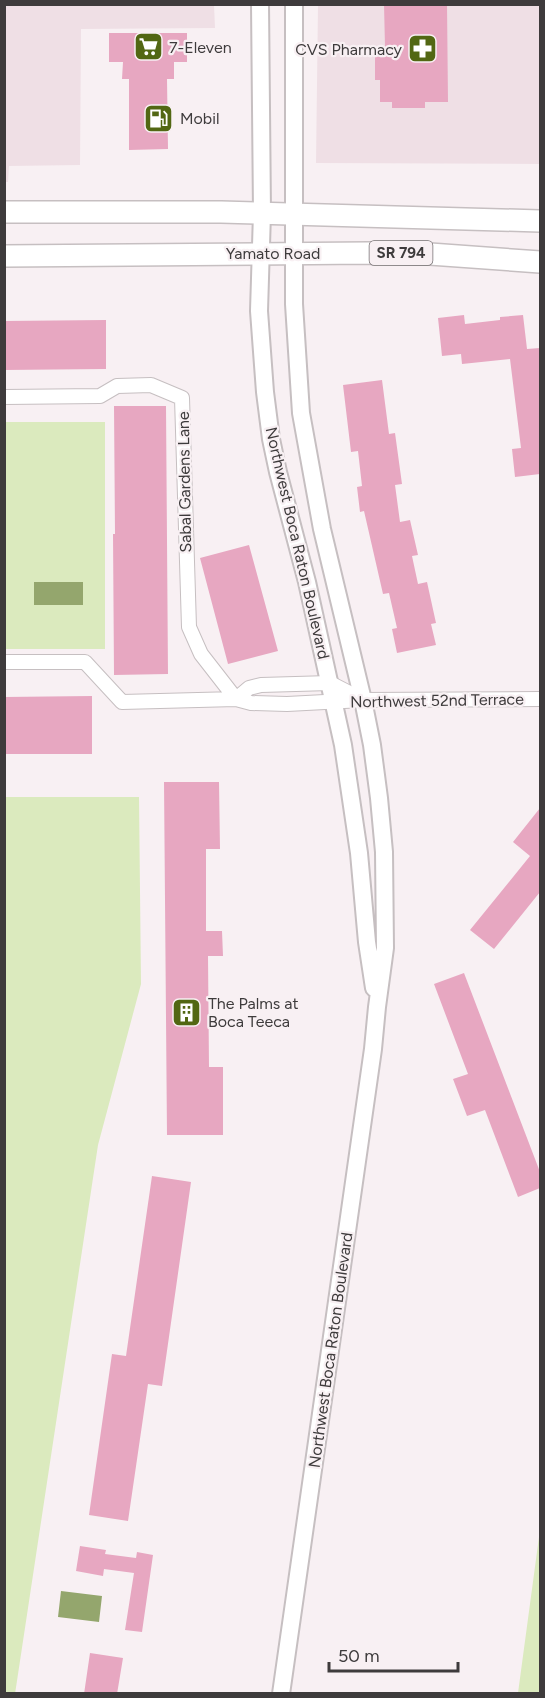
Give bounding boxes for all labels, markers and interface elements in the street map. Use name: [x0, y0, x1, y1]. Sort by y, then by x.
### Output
supermarket icon: 7-Eleven: [132, 31, 164, 63]
pharmacy icon: CVS Pharmacy: [407, 33, 439, 65]
place label: 7-Eleven: [169, 38, 232, 57]
place label: CVS Pharmacy: [295, 40, 403, 59]
fuel station icon: Mobil: [143, 102, 175, 134]
place label: Mobil: [180, 109, 219, 128]
road number: SR 794: [370, 241, 432, 265]
street label: Yamato Road: [226, 244, 320, 263]
street label: Sabal Gardens Lane: [174, 411, 195, 553]
street label: Northwest Boca Raton Boulevard: [262, 425, 334, 661]
street label: Northwest 52nd Terrace: [350, 689, 524, 712]
place label: The Palms at Boca Teeca: [208, 994, 298, 1031]
building icon: The Palms at Boca Teeca: [171, 996, 203, 1028]
street label: Northwest Boca Raton Boulevard: [305, 1231, 356, 1469]
scale bar: [329, 1635, 458, 1673]
text: 50 m: [338, 1645, 380, 1667]

